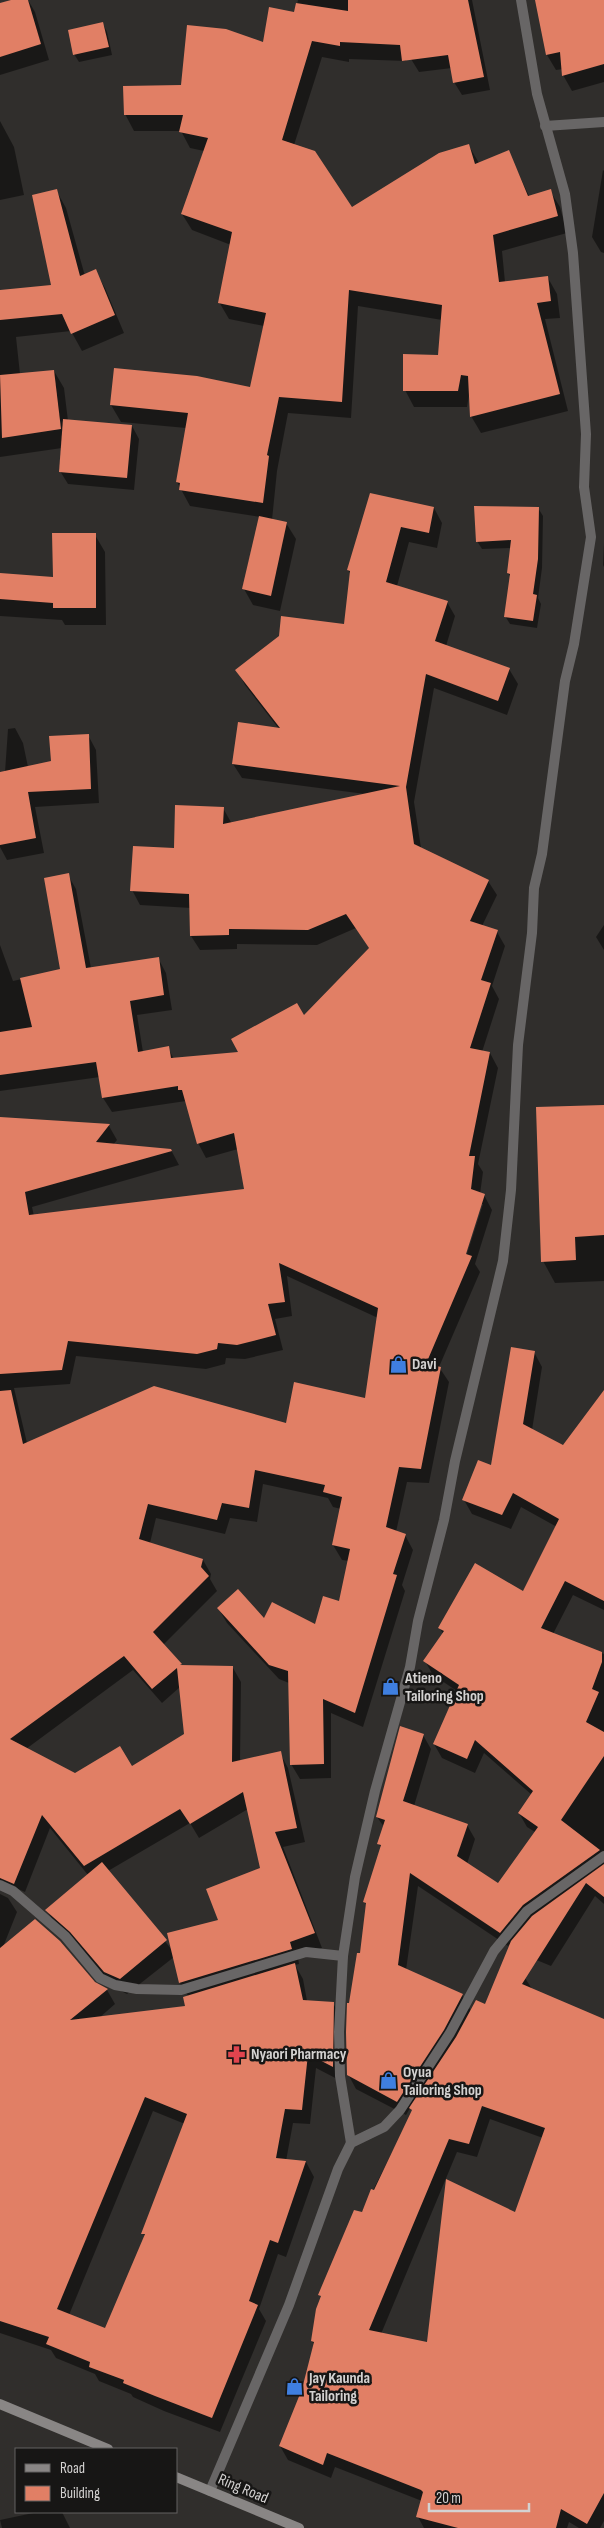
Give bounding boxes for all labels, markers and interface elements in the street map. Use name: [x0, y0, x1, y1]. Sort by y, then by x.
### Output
shop icon: Davi: [388, 1354, 408, 1374]
place label: Davi: [412, 1355, 437, 1374]
place label: Atieno Tailoring Shop: [404, 1669, 484, 1706]
shop icon: Atieno Tailoring Shop: [381, 1677, 401, 1697]
pharmacy icon: Nyaori Pharmacy: [227, 2044, 247, 2064]
place label: Nyaori Pharmacy: [251, 2045, 347, 2064]
place label: Oyua Tailoring Shop: [403, 2063, 482, 2100]
shop icon: Oyua Tailoring Shop: [379, 2071, 399, 2091]
place label: Jay Kaunda Tailoring: [308, 2369, 370, 2406]
shop icon: Jay Kaunda Tailoring: [285, 2377, 305, 2397]
legend: [15, 2448, 178, 2513]
text: Road: [60, 2459, 85, 2478]
street label: Ring Road: [215, 2470, 271, 2508]
scale bar: [429, 2480, 529, 2512]
text: Building: [60, 2484, 100, 2503]
text: 20 m: [436, 2489, 461, 2508]

